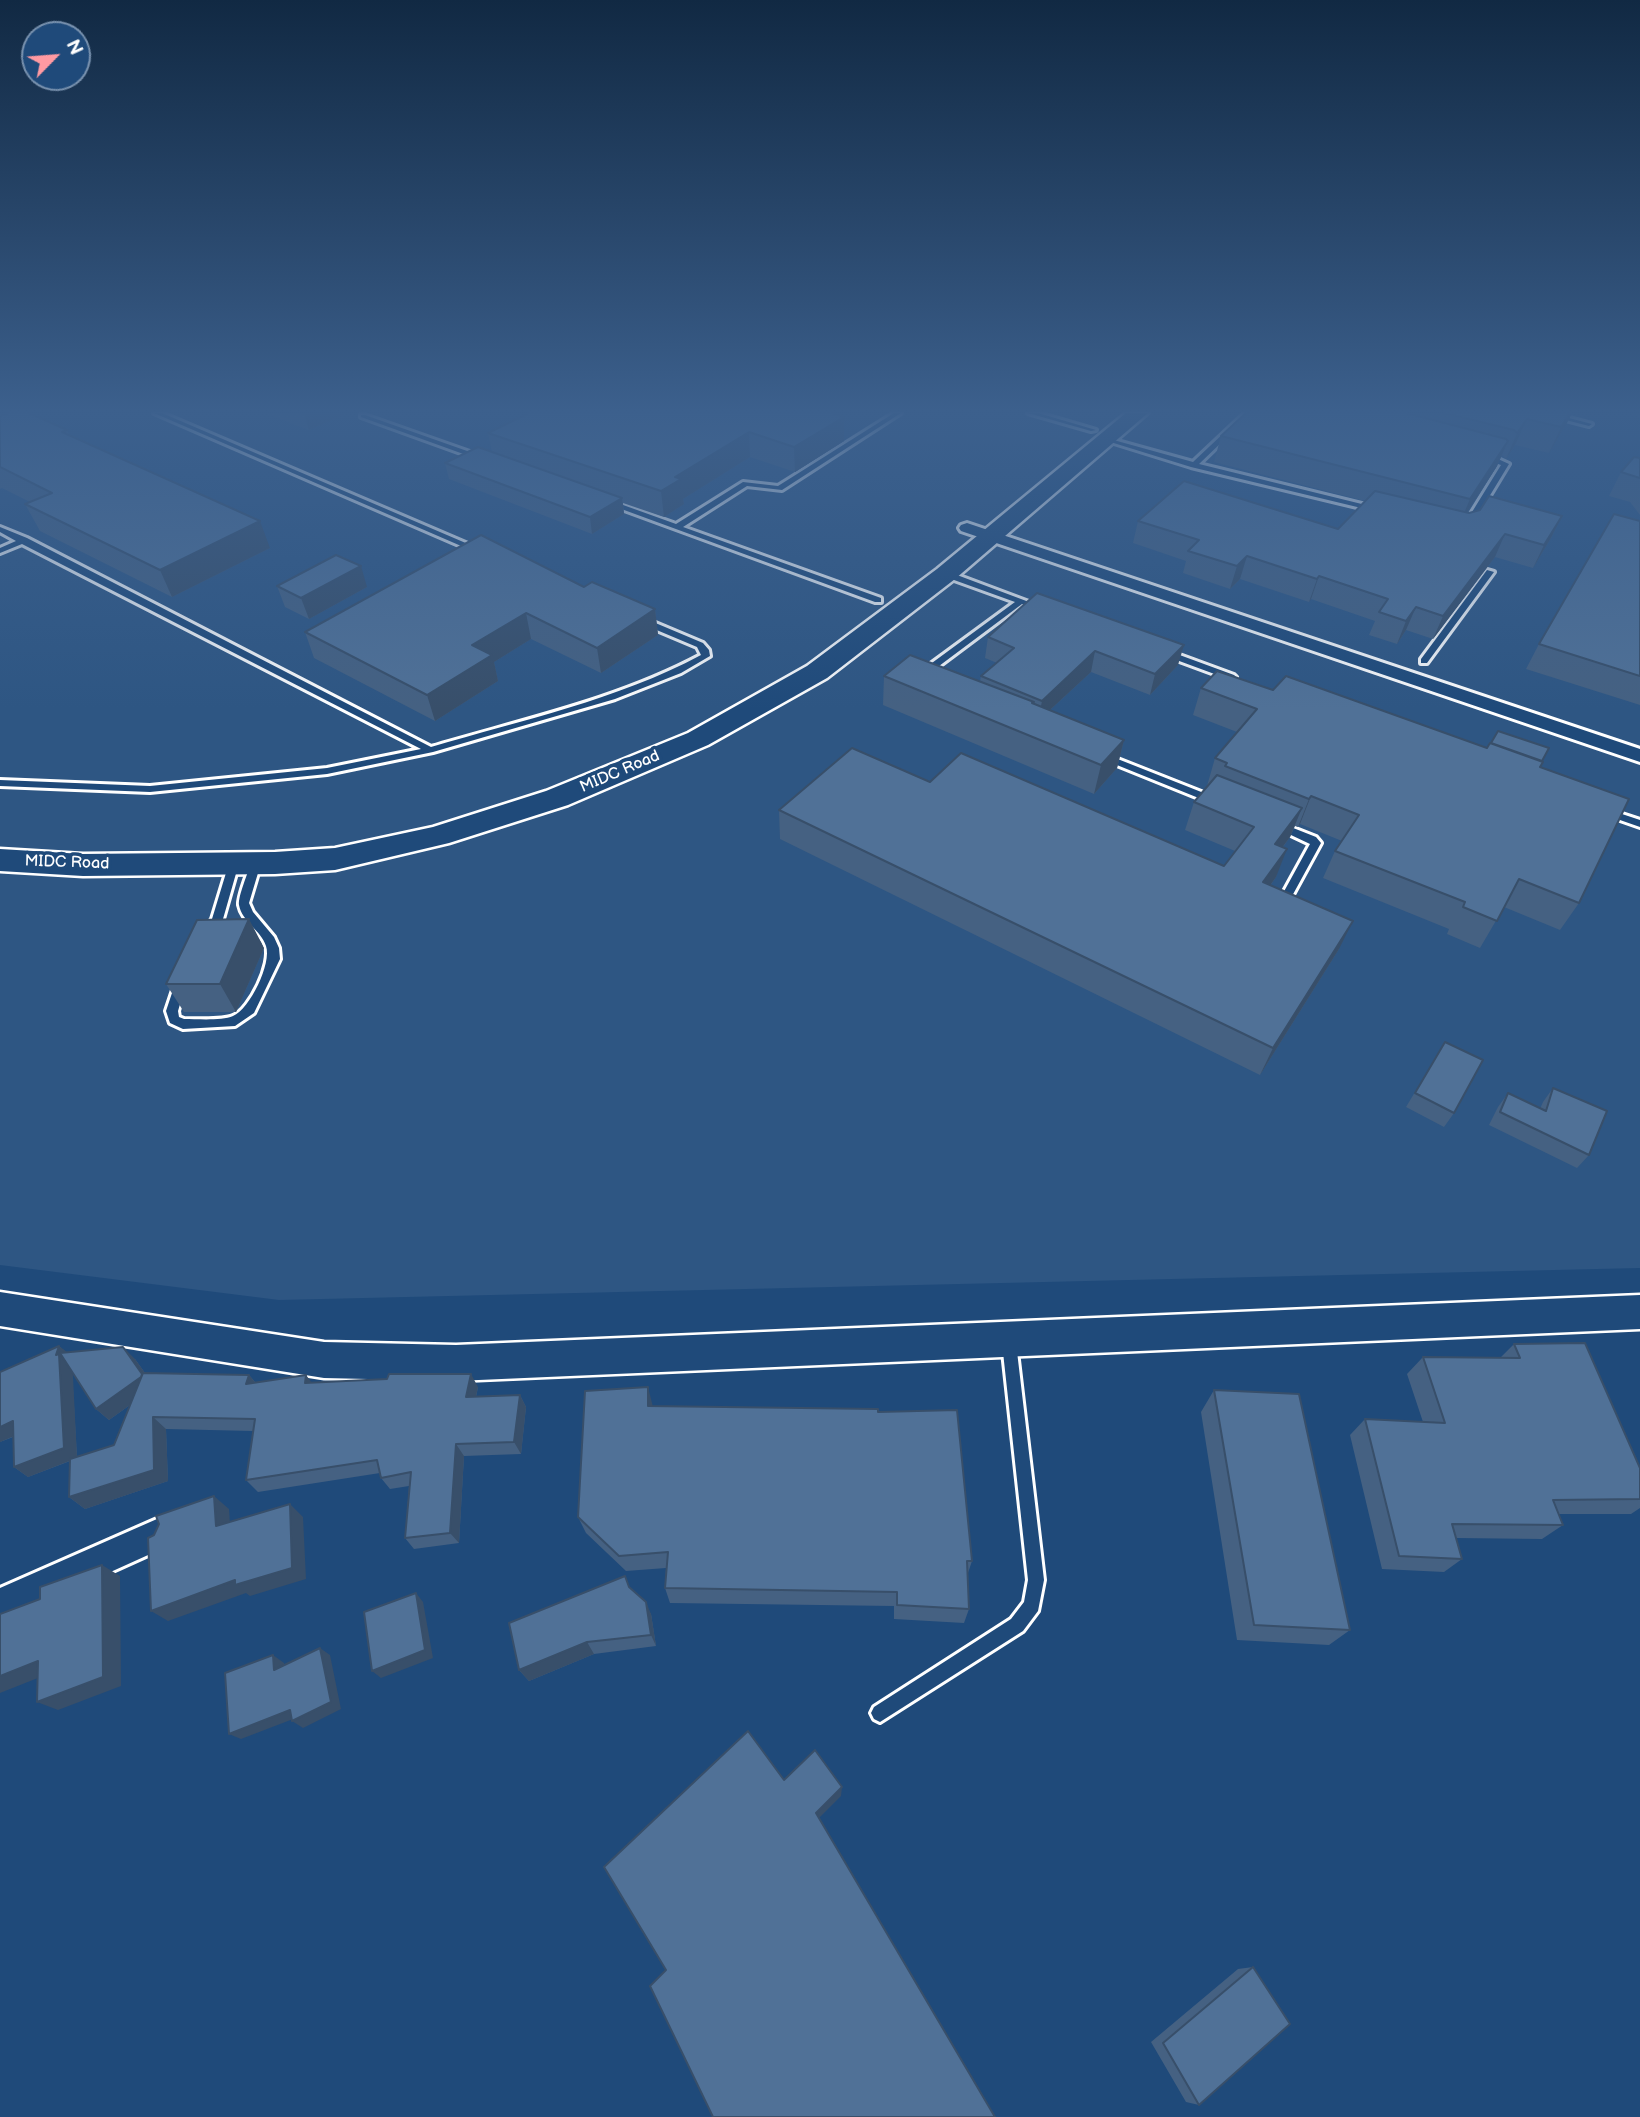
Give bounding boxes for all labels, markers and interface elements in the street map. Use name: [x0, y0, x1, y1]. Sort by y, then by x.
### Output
north arrow: [21, 21, 91, 91]
text: N: [60, 36, 87, 59]
street label: MIDC Road: [577, 747, 663, 797]
street label: MIDC Road: [24, 852, 110, 874]

